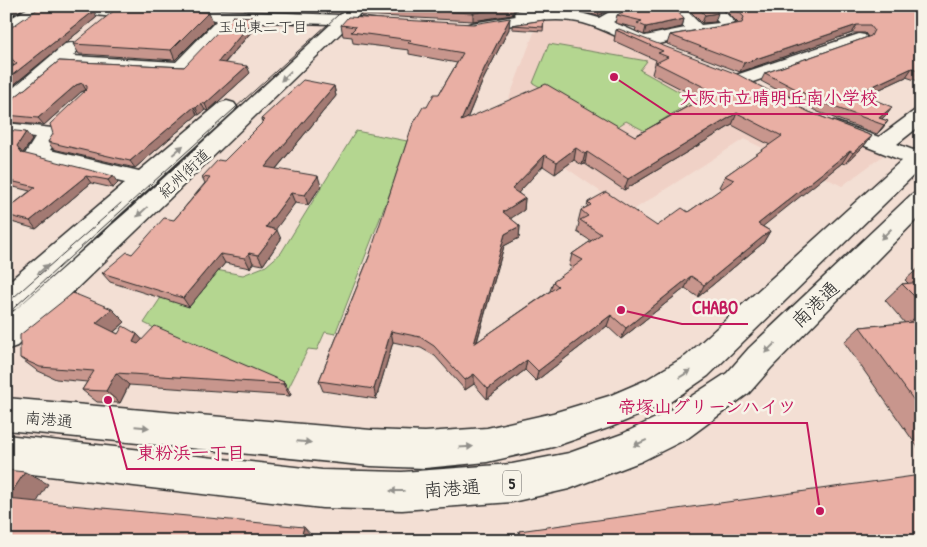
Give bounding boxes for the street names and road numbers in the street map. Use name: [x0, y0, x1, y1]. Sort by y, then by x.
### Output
street label: 紀州街道: [153, 143, 215, 203]
street label: 南港通: [785, 275, 845, 333]
street label: 南港通: [24, 406, 74, 432]
road number: 5: [503, 470, 521, 496]
street label: 南港通: [423, 473, 481, 503]

